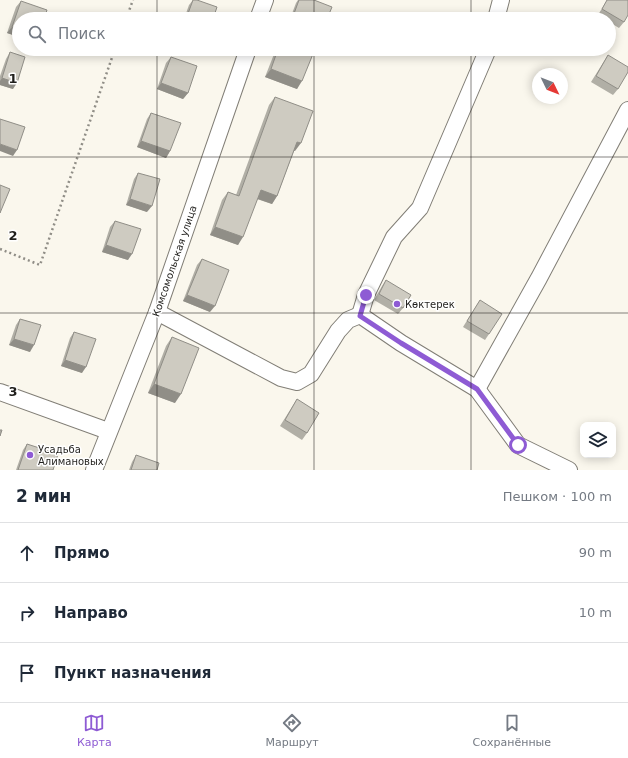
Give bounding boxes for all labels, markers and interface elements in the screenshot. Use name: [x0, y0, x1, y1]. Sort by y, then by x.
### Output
search box: [12, 12, 616, 56]
icon: search: [26, 23, 48, 45]
text: Поиск: [58, 25, 106, 43]
north arrow: [532, 68, 568, 104]
text: 1: [8, 71, 18, 86]
street label: Комсомольская улица: [150, 204, 199, 318]
text: 2: [8, 228, 18, 243]
route end: [357, 286, 375, 304]
marker: Көктерек: [392, 299, 402, 309]
place label: Көктерек: [405, 299, 455, 310]
text: 3: [8, 384, 18, 399]
map controls: [580, 422, 616, 458]
button: layers: [580, 422, 616, 458]
route start: [509, 436, 527, 454]
place label: Усадьба Алимановых: [38, 444, 104, 467]
marker: Усадьба Алимановых: [25, 450, 35, 460]
text: 2 мин: [16, 486, 71, 506]
text: Пешком · 100 m: [503, 489, 612, 504]
icon: ahead: [16, 542, 38, 564]
text: Прямо: [54, 544, 110, 562]
text: 90 m: [579, 545, 612, 560]
icon: right: [16, 602, 38, 624]
text: Направо: [54, 604, 128, 622]
text: 10 m: [579, 605, 612, 620]
icon: arrive: [16, 662, 38, 684]
text: Пункт назначения: [54, 664, 211, 682]
tab: Карта: [77, 712, 112, 749]
tab: Маршрут: [266, 712, 319, 749]
tab: Сохранённые: [473, 712, 551, 749]

